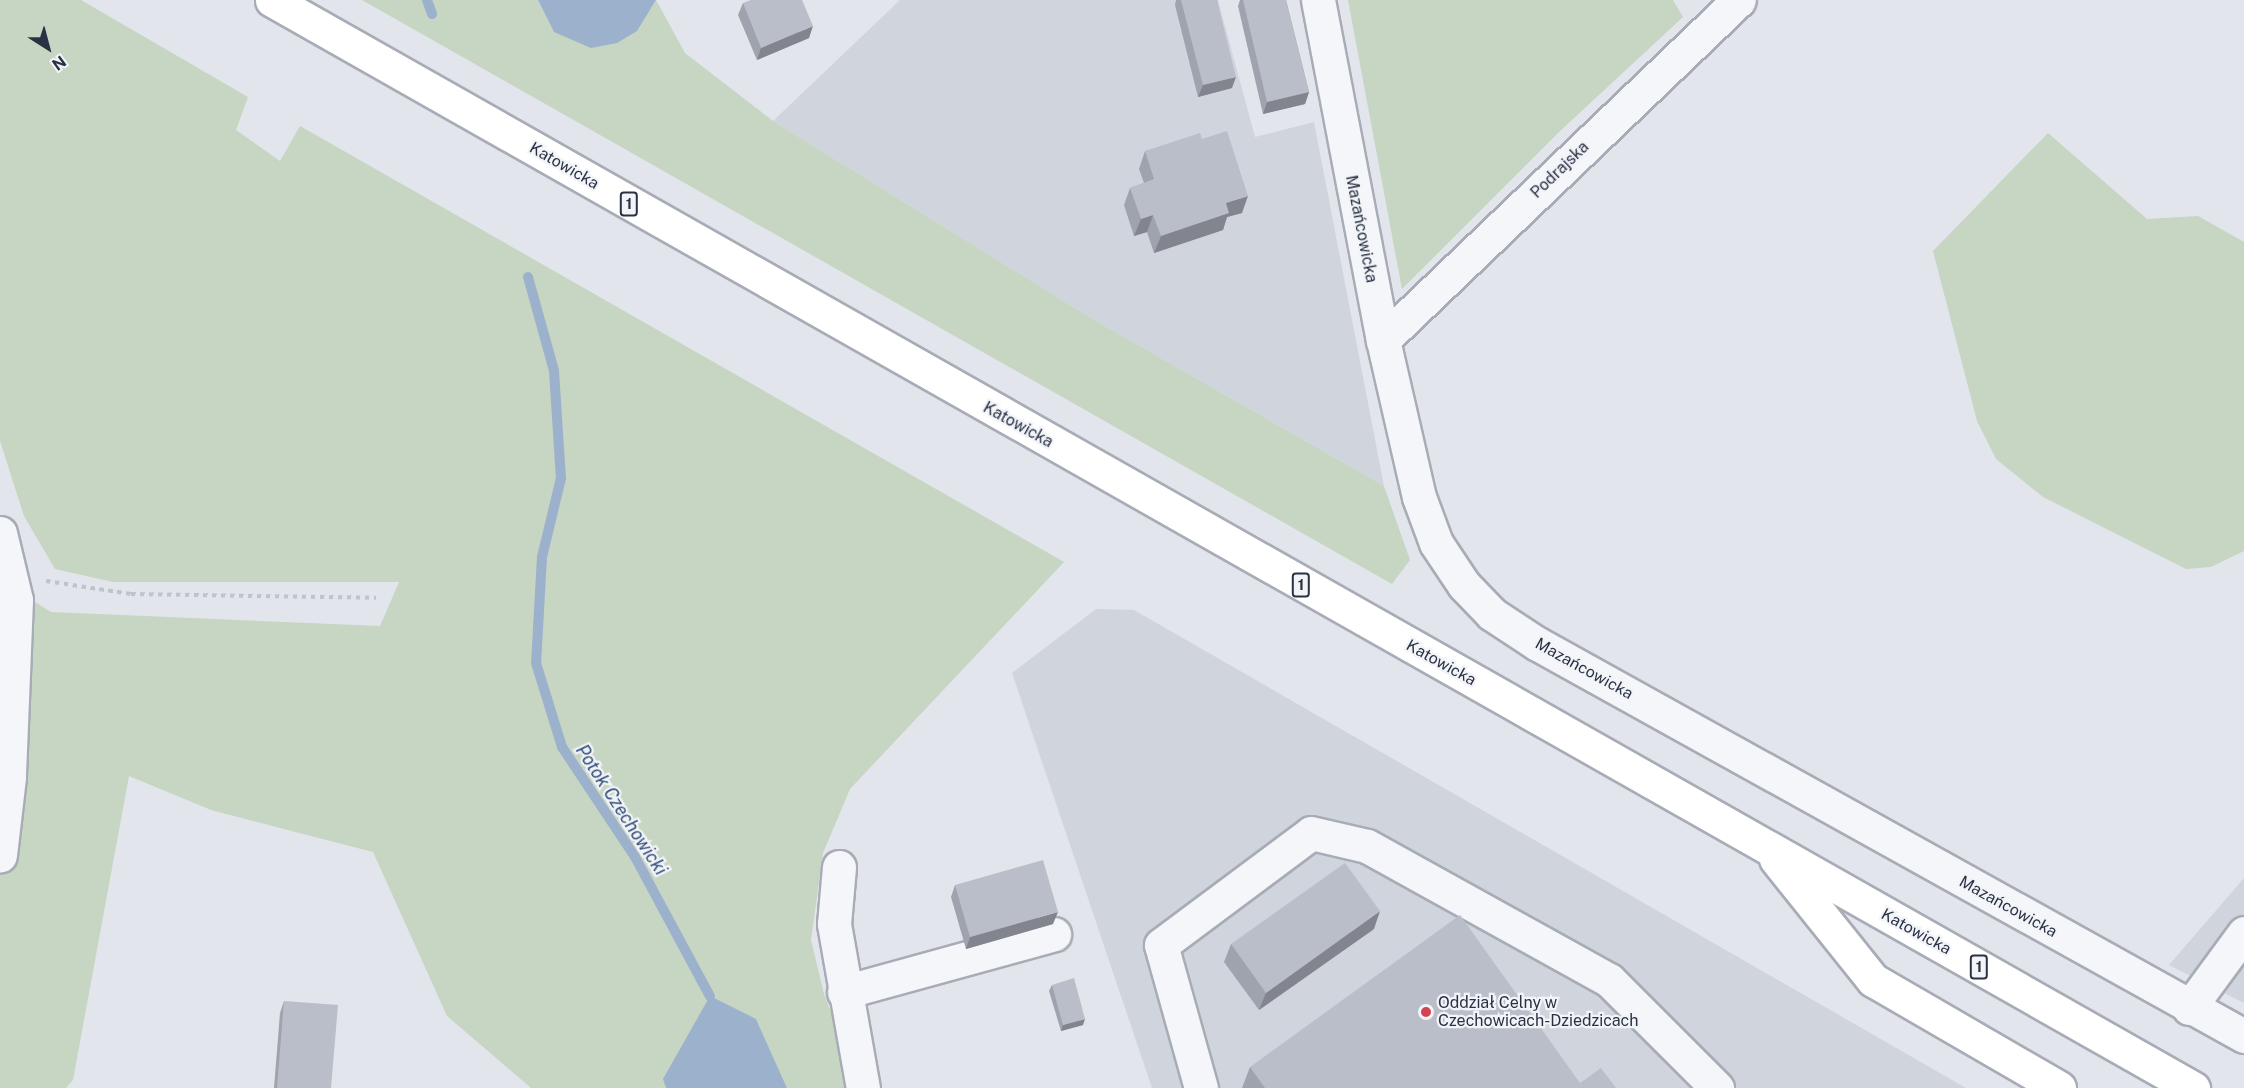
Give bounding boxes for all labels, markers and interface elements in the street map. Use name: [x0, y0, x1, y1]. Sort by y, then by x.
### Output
north arrow: [18, 18, 78, 78]
text: N: [48, 52, 70, 74]
street label: Katowicka: [526, 138, 602, 194]
street label: Podrajska: [1527, 138, 1593, 202]
street label: Mazańcowicka: [1341, 174, 1381, 284]
road number: 1: [618, 192, 640, 216]
street label: Katowicka: [980, 398, 1056, 452]
road number: 1: [1290, 573, 1312, 597]
street label: Mazańcowicka: [1532, 634, 1636, 704]
street label: Katowicka: [1403, 636, 1479, 690]
water label: Potok Czechowicki: [571, 741, 671, 879]
street label: Mazańcowicka: [1956, 872, 2060, 942]
street label: Katowicka: [1878, 905, 1954, 959]
road number: 1: [1968, 955, 1990, 979]
place label: Oddział Celny w Czechowicach-Dziedzicach: [1438, 993, 1638, 1031]
marker: Oddział Celny w Czechowicach-Dziedzicach: [1419, 1005, 1433, 1019]

